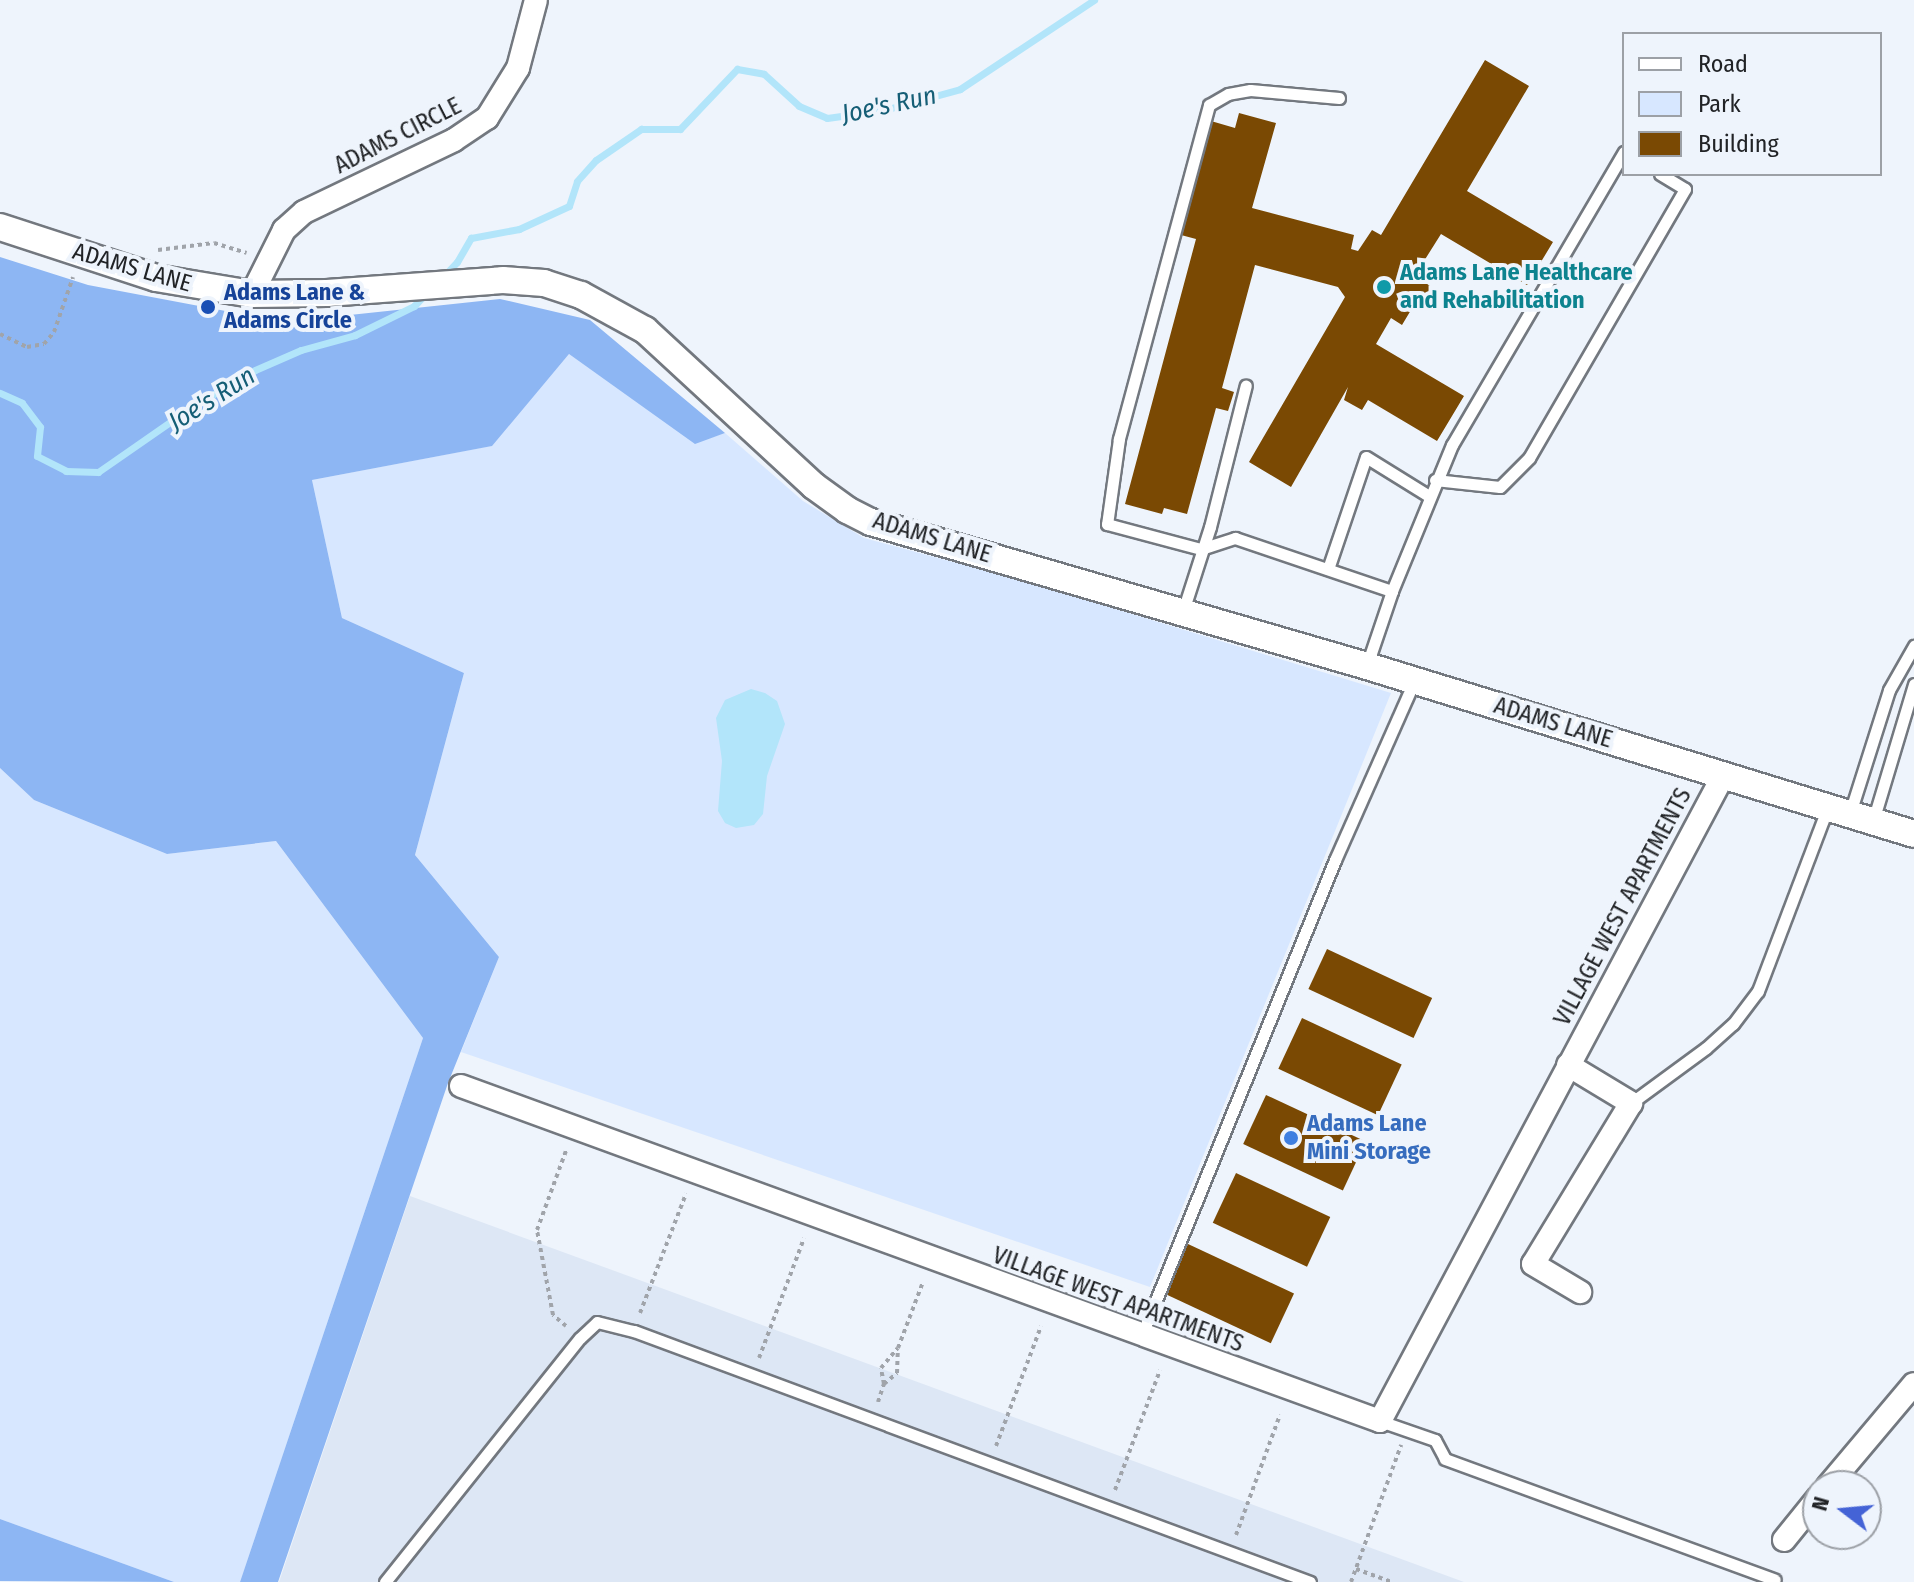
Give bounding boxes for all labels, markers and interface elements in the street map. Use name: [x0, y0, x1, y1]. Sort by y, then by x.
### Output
legend: [1622, 32, 1882, 176]
text: Road: [1698, 50, 1748, 78]
water label: Joe's Run: [839, 80, 939, 130]
text: Park: [1698, 90, 1741, 118]
street label: ADAMS CIRCLE: [330, 92, 466, 180]
text: Building: [1698, 130, 1779, 158]
street label: ADAMS LANE: [69, 237, 195, 299]
place label: Adams Lane Healthcare and Rehabilitation: [1400, 259, 1633, 315]
marker: Adams Lane Healthcare and Rehabilitation: [1375, 278, 1393, 296]
place label: Adams Lane & Adams Circle: [224, 279, 365, 335]
marker: Adams Lane & Adams Circle: [199, 298, 217, 316]
water label: Joe's Run: [163, 360, 261, 438]
street label: ADAMS LANE: [869, 506, 995, 570]
street label: ADAMS LANE: [1490, 691, 1616, 755]
street label: VILLAGE WEST APARTMENTS: [1548, 783, 1698, 1031]
place label: Adams Lane Mini Storage: [1307, 1110, 1431, 1166]
marker: Adams Lane Mini Storage: [1282, 1129, 1300, 1147]
street label: VILLAGE WEST APARTMENTS: [989, 1241, 1247, 1359]
north arrow: [1802, 1470, 1882, 1550]
text: N: [1806, 1494, 1835, 1514]

